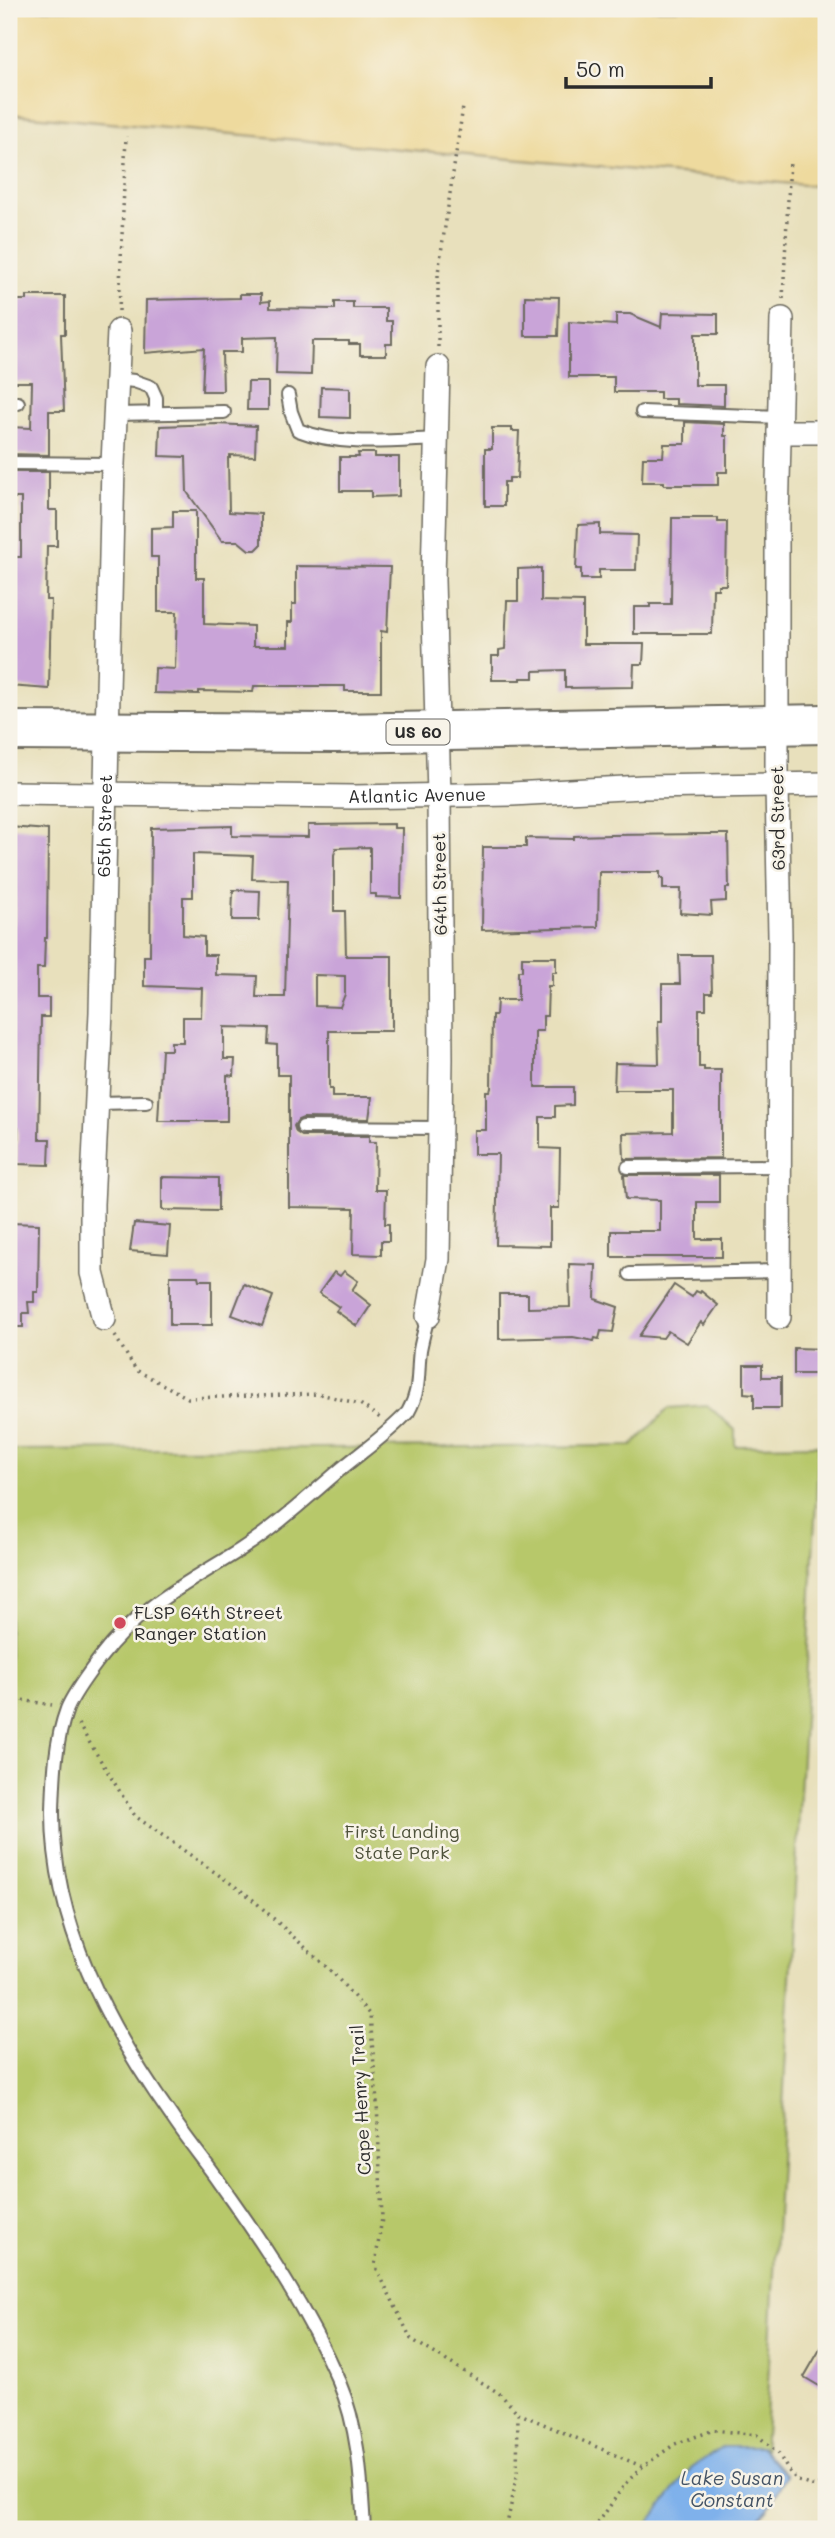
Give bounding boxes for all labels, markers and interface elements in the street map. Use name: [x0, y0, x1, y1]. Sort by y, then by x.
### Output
scale bar: [566, 46, 711, 90]
text: 50 m: [576, 55, 625, 82]
road number: US 60: [386, 720, 450, 744]
street label: 63rd Street: [764, 765, 790, 871]
street label: 65th Street: [91, 774, 117, 877]
street label: Atlantic Avenue: [348, 781, 486, 808]
street label: 64th Street: [426, 833, 452, 936]
place label: FLSP 64th Street Ranger Station: [134, 1600, 283, 1645]
marker: FLSP 64th Street Ranger Station: [112, 1615, 128, 1631]
park label: First Landing State Park: [344, 1819, 460, 1864]
street label: Cape Henry Trail: [344, 2024, 376, 2176]
water label: Lake Susan Constant: [681, 2465, 783, 2512]

